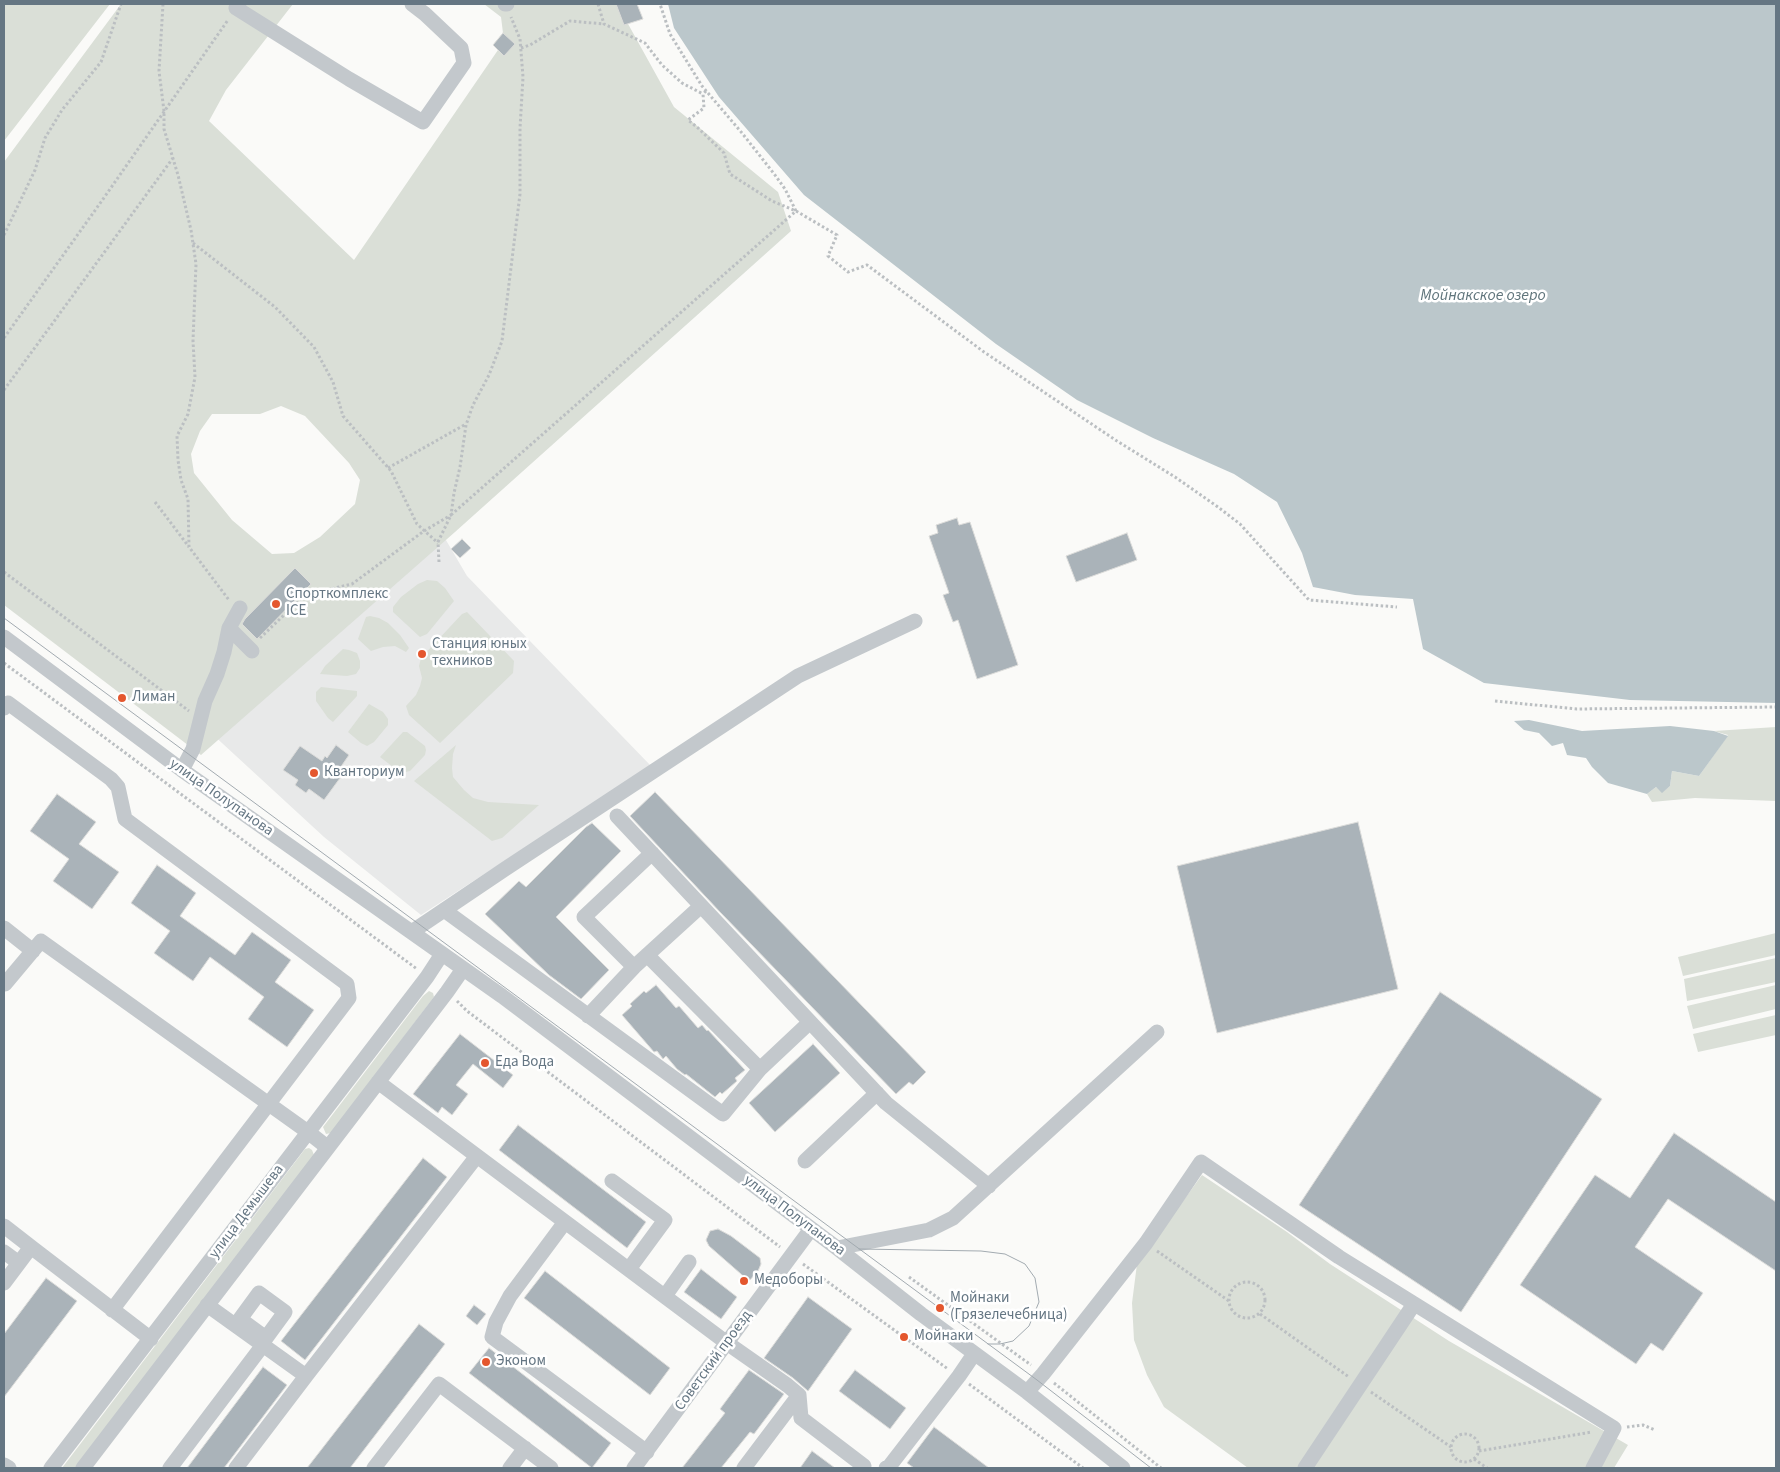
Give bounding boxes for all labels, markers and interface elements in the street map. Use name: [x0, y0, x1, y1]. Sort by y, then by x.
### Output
water label: Мойнакское озеро: [1420, 286, 1546, 306]
place label: Спорткомплекс ICE: [286, 586, 388, 621]
marker: Спорткомплекс ICE: [270, 598, 282, 610]
place label: Станция юных техников: [432, 636, 527, 671]
marker: Станция юных техников: [416, 648, 428, 660]
place label: Лиман: [132, 689, 175, 707]
marker: Лиман: [116, 692, 128, 704]
street label: улица Полупанова: [166, 755, 276, 841]
place label: Кванториум: [324, 764, 404, 782]
marker: Кванториум: [308, 767, 320, 779]
place label: Еда Вода: [495, 1054, 554, 1072]
marker: Еда Вода: [479, 1057, 491, 1069]
street label: улица Демышева: [206, 1162, 288, 1262]
street label: улица Полупанова: [740, 1172, 848, 1260]
place label: Медоборы: [754, 1272, 823, 1290]
marker: Медоборы: [738, 1275, 750, 1287]
place label: Мойнаки (Грязелечебница): [950, 1290, 1068, 1325]
marker: Мойнаки (Грязелечебница): [934, 1302, 946, 1314]
street label: Советский проезд: [672, 1307, 756, 1415]
place label: Мойнаки: [914, 1328, 973, 1346]
marker: Мойнаки: [898, 1331, 910, 1343]
place label: Эконом: [496, 1353, 546, 1371]
marker: Эконом: [480, 1356, 492, 1368]

